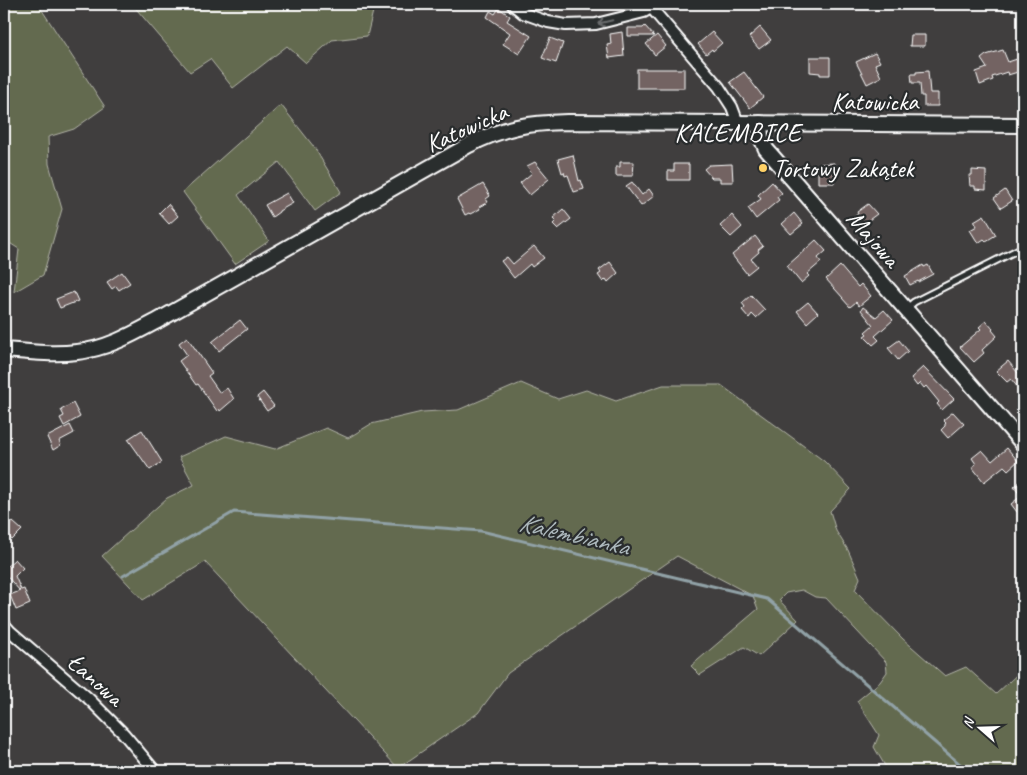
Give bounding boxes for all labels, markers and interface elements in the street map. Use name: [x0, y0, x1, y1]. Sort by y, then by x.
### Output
one-way arrow: [597, 18, 613, 27]
street label: Katowicka: [832, 86, 920, 118]
street label: Katowicka: [420, 95, 514, 160]
district label: KALEMBICE: [674, 116, 804, 149]
place label: Tortowy Zakątek: [773, 153, 915, 185]
marker: Tortowy Zakątek: [757, 162, 769, 174]
street label: Majowa: [840, 203, 909, 276]
water label: Kalembianka: [516, 506, 634, 564]
street label: Łanowa: [61, 646, 132, 715]
north arrow: [954, 702, 1004, 752]
text: N: [959, 715, 979, 731]

